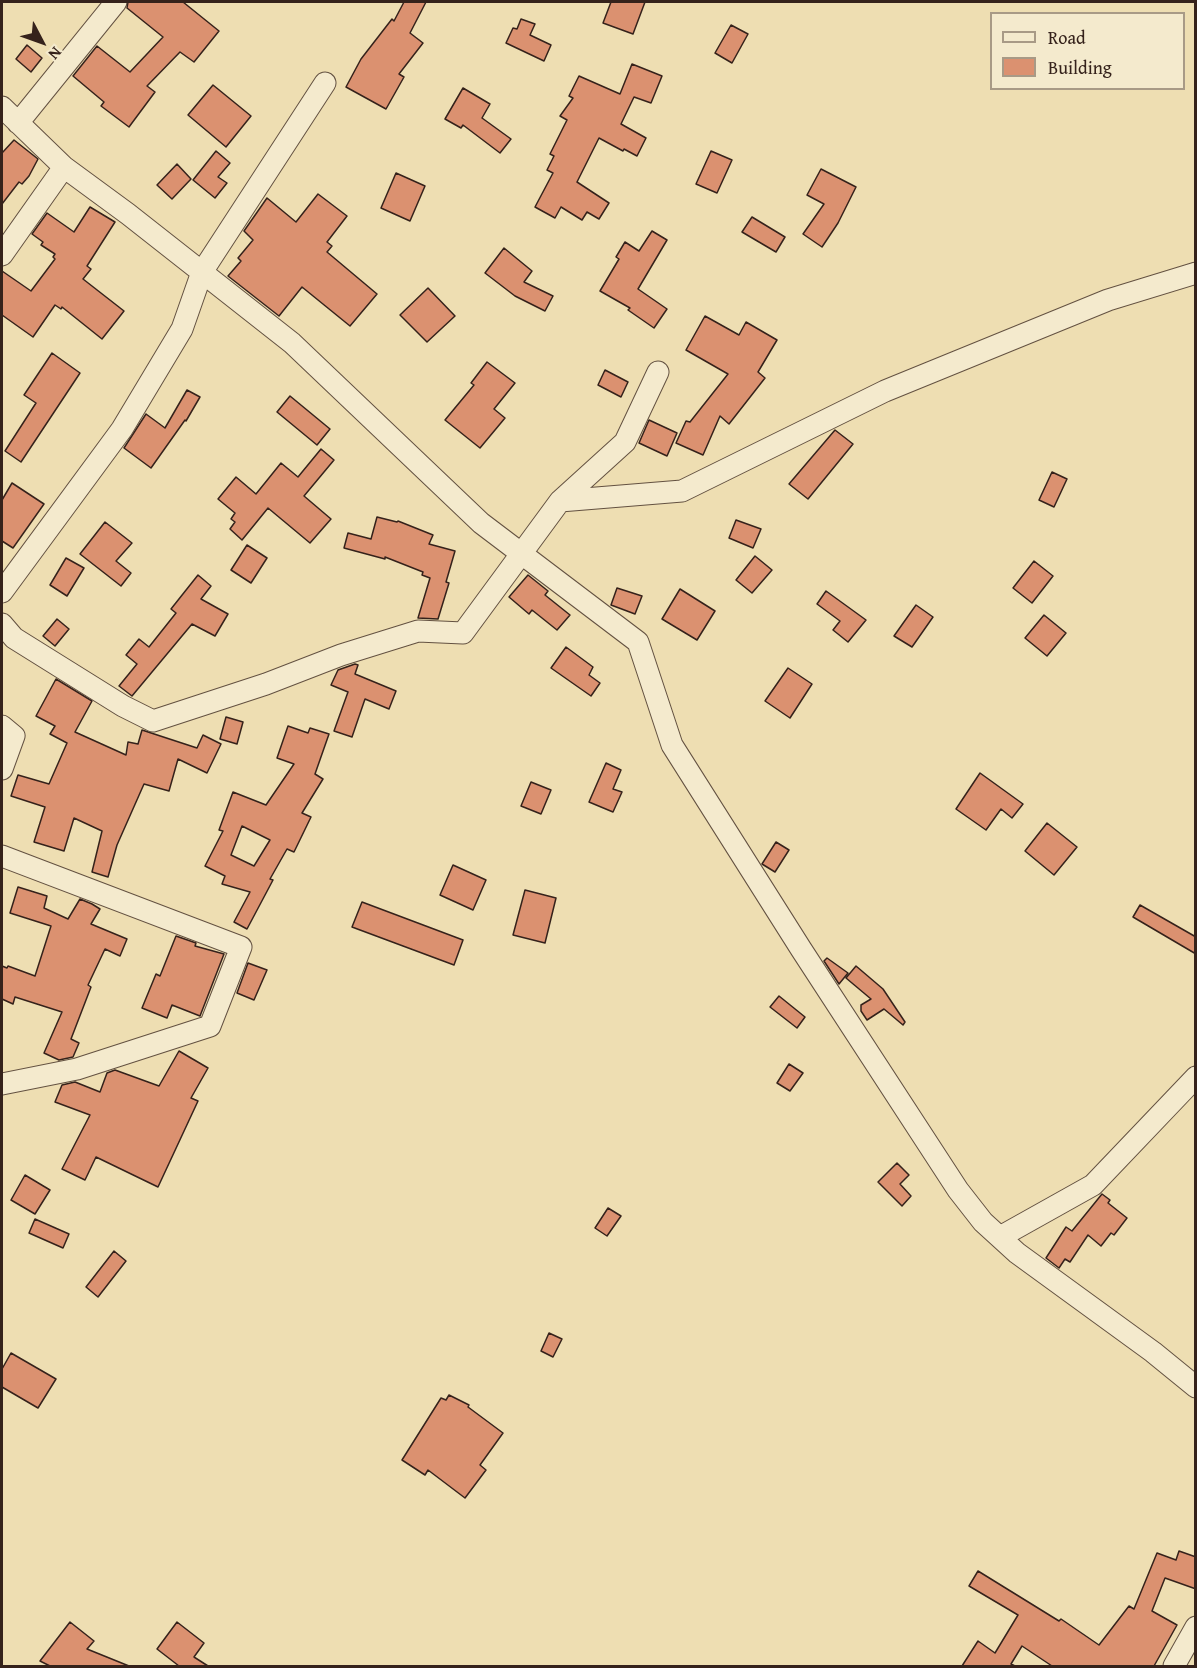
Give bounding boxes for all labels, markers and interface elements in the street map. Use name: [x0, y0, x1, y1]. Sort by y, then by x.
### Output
north arrow: [12, 12, 72, 72]
legend: [990, 12, 1185, 90]
text: Road: [1048, 24, 1086, 51]
text: N: [43, 42, 68, 66]
text: Building: [1048, 54, 1112, 81]

